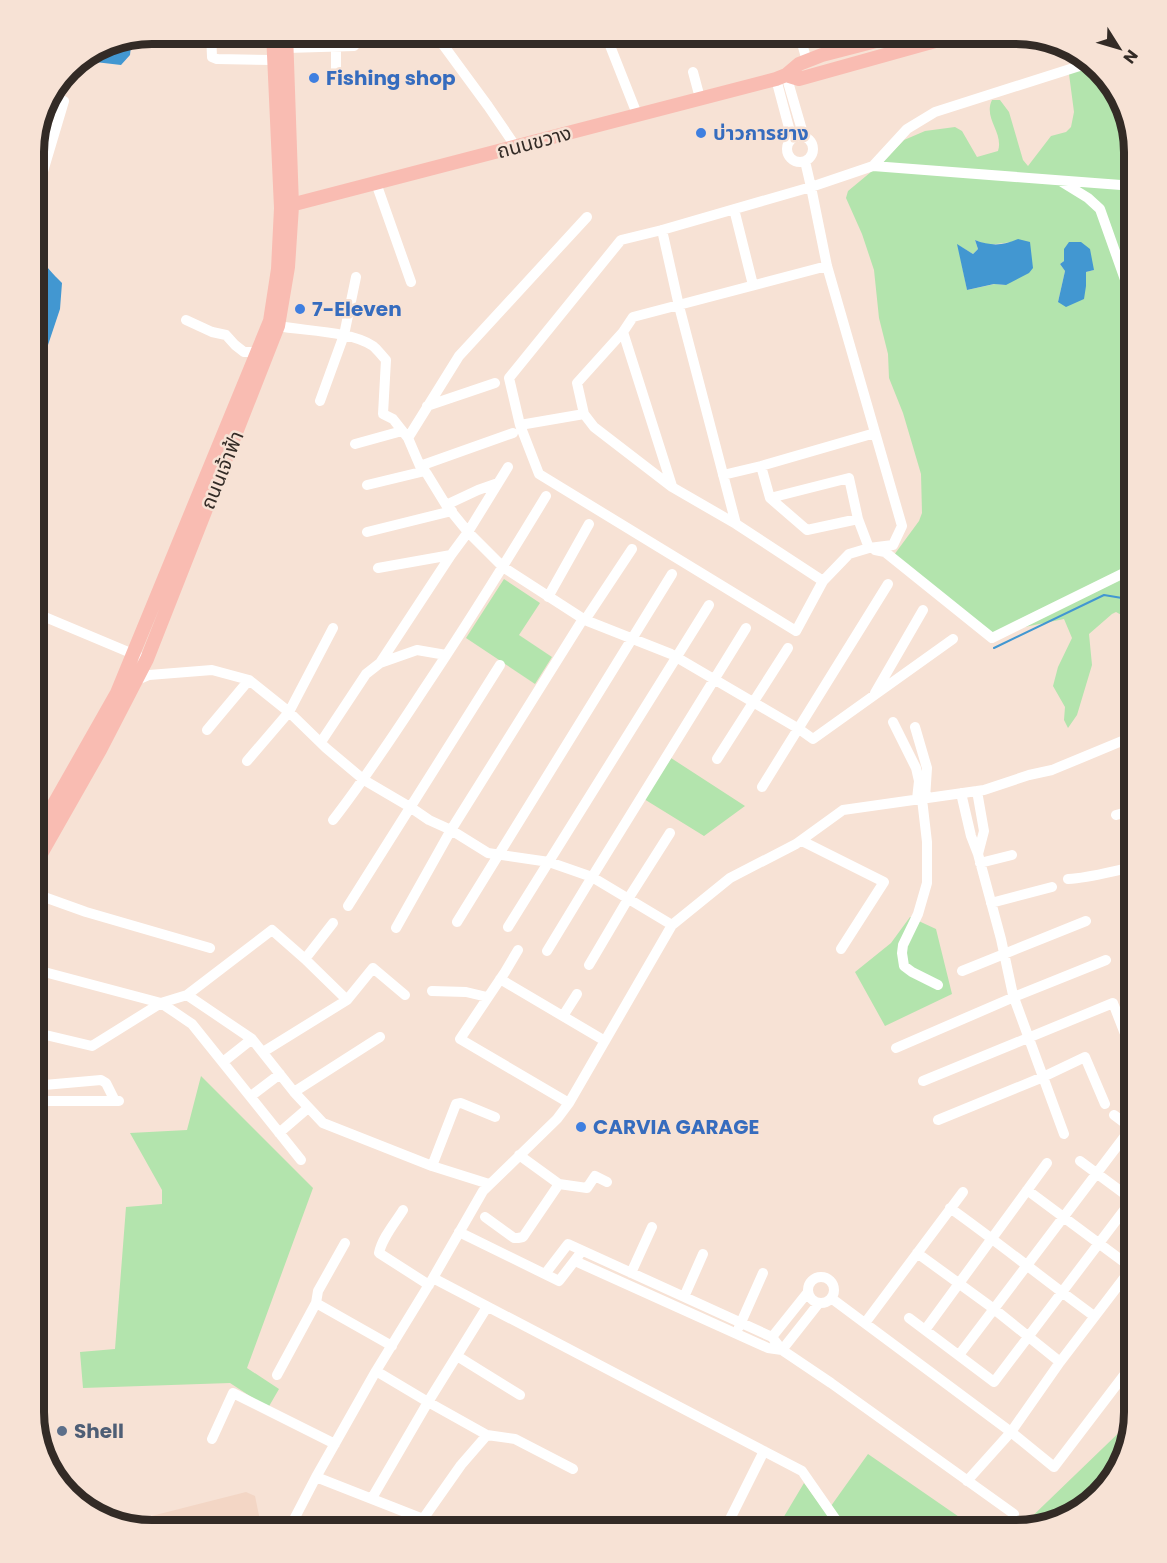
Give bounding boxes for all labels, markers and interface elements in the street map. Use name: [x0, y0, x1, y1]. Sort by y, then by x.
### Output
north arrow: [1089, 18, 1149, 78]
text: N: [1118, 45, 1143, 68]
place label: Fishing shop: [326, 64, 456, 92]
marker: Fishing shop: [307, 71, 321, 85]
street label: ถนนขวาง: [494, 119, 574, 165]
place label: บ่าวการยาง: [713, 119, 809, 147]
marker: บ่าวการยาง: [694, 126, 708, 140]
place label: 7-Eleven: [312, 295, 402, 323]
marker: 7-Eleven: [293, 302, 307, 316]
street label: ถนนเจ้าฟ้า: [194, 427, 250, 513]
place label: CARVIA GARAGE: [593, 1113, 759, 1141]
marker: CARVIA GARAGE: [574, 1120, 588, 1134]
place label: Shell: [74, 1417, 124, 1445]
marker: Shell: [55, 1424, 69, 1438]

